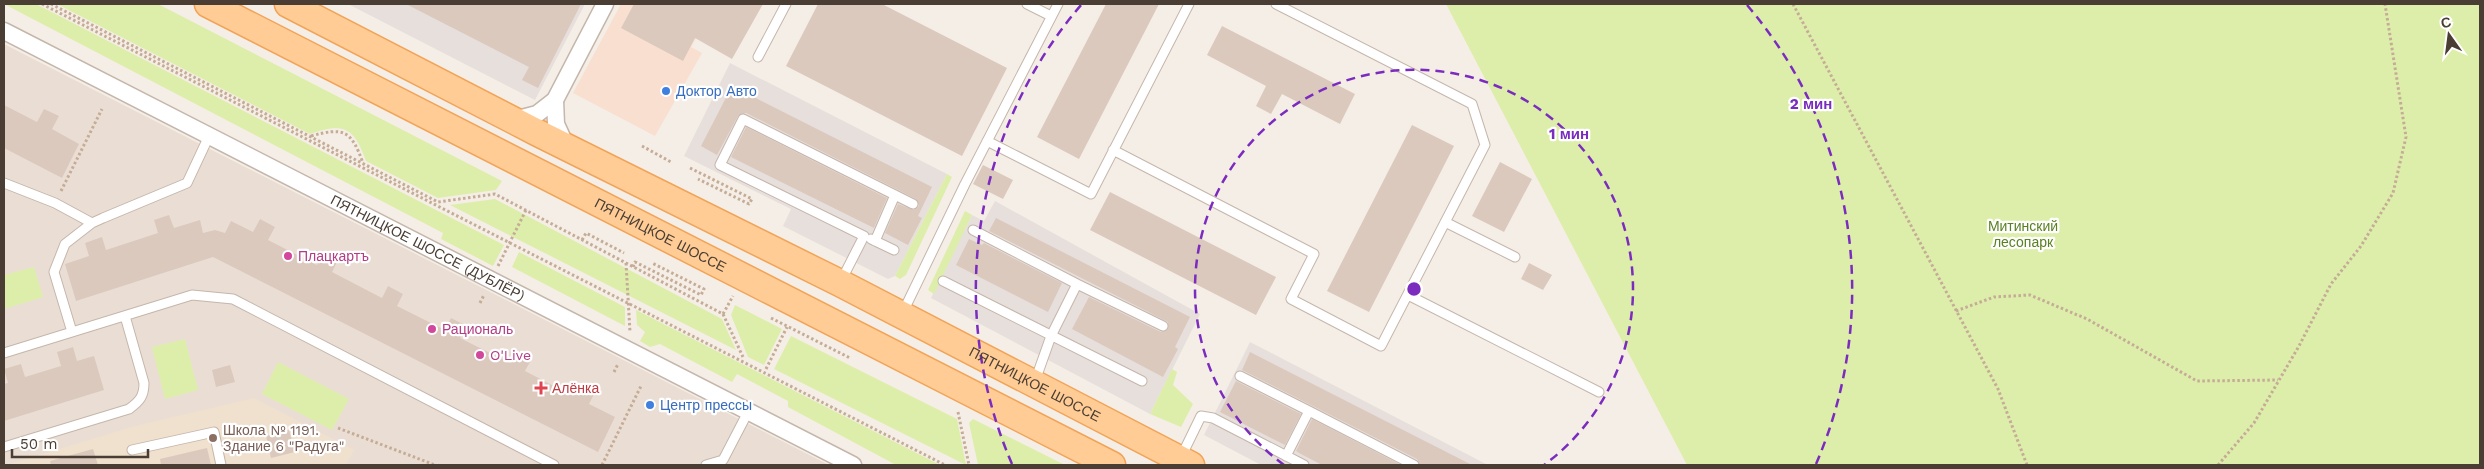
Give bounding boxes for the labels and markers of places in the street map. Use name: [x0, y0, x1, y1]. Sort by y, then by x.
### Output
place label: Доктор Авто: [676, 83, 757, 99]
marker: Доктор Авто: [660, 85, 672, 97]
place label: Плацкартъ: [298, 248, 369, 264]
marker: Плацкартъ: [282, 250, 294, 262]
centre of rings: [1405, 280, 1423, 298]
place label: Рациональ: [442, 321, 513, 337]
marker: Рациональ: [426, 323, 438, 335]
place label: O'Live: [490, 347, 531, 363]
marker: O'Live: [474, 349, 486, 361]
place label: Алёнка: [552, 380, 599, 396]
marker: Алёнка: [534, 381, 548, 395]
place label: Центр прессы: [660, 397, 752, 413]
marker: Центр прессы: [644, 399, 656, 411]
place label: Школа № 1191. Здание 6 "Радуга": [223, 422, 345, 454]
marker: Школа № 1191. Здание 6 "Радуга": [207, 432, 219, 444]

